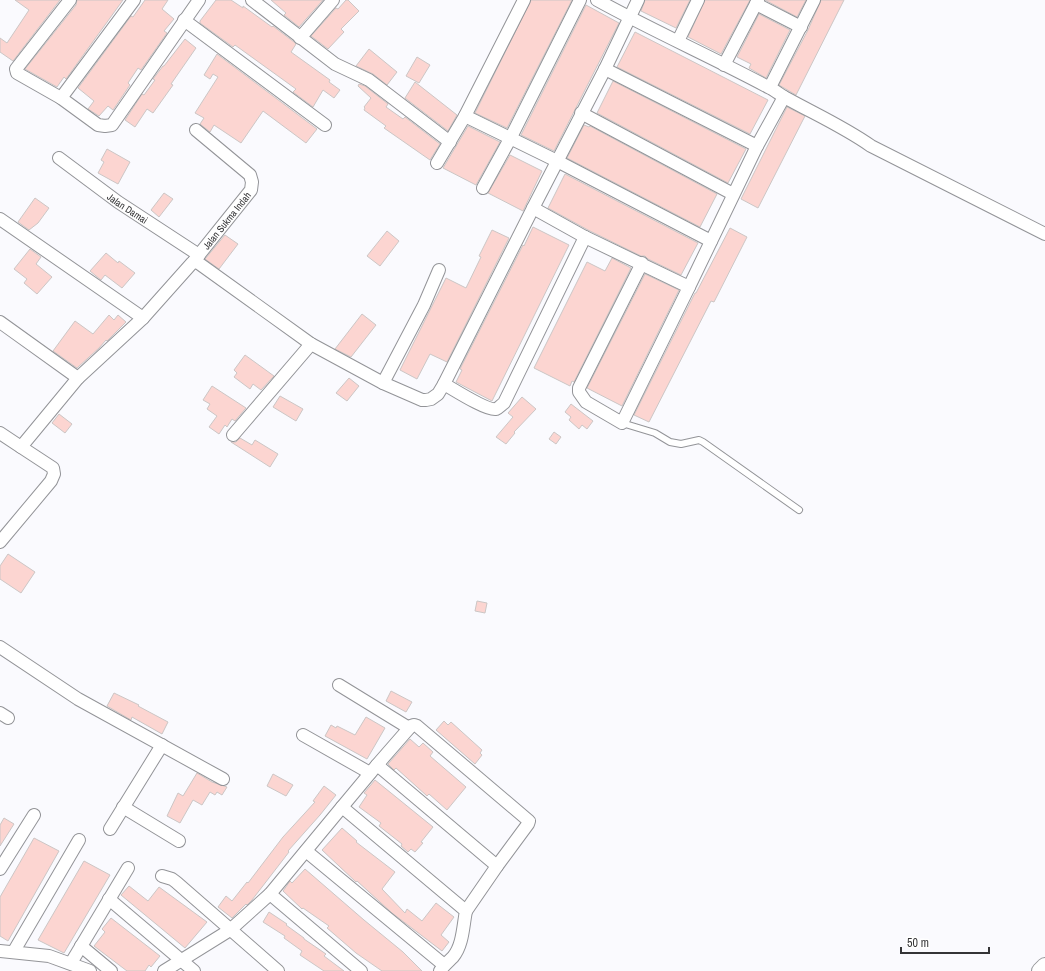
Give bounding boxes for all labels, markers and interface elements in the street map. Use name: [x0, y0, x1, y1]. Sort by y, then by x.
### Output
street label: Jalan Sukma Indah: [199, 189, 254, 252]
street label: Jalan Damai: [105, 190, 150, 226]
scale bar: [901, 929, 989, 955]
text: 50 m: [907, 935, 929, 951]

